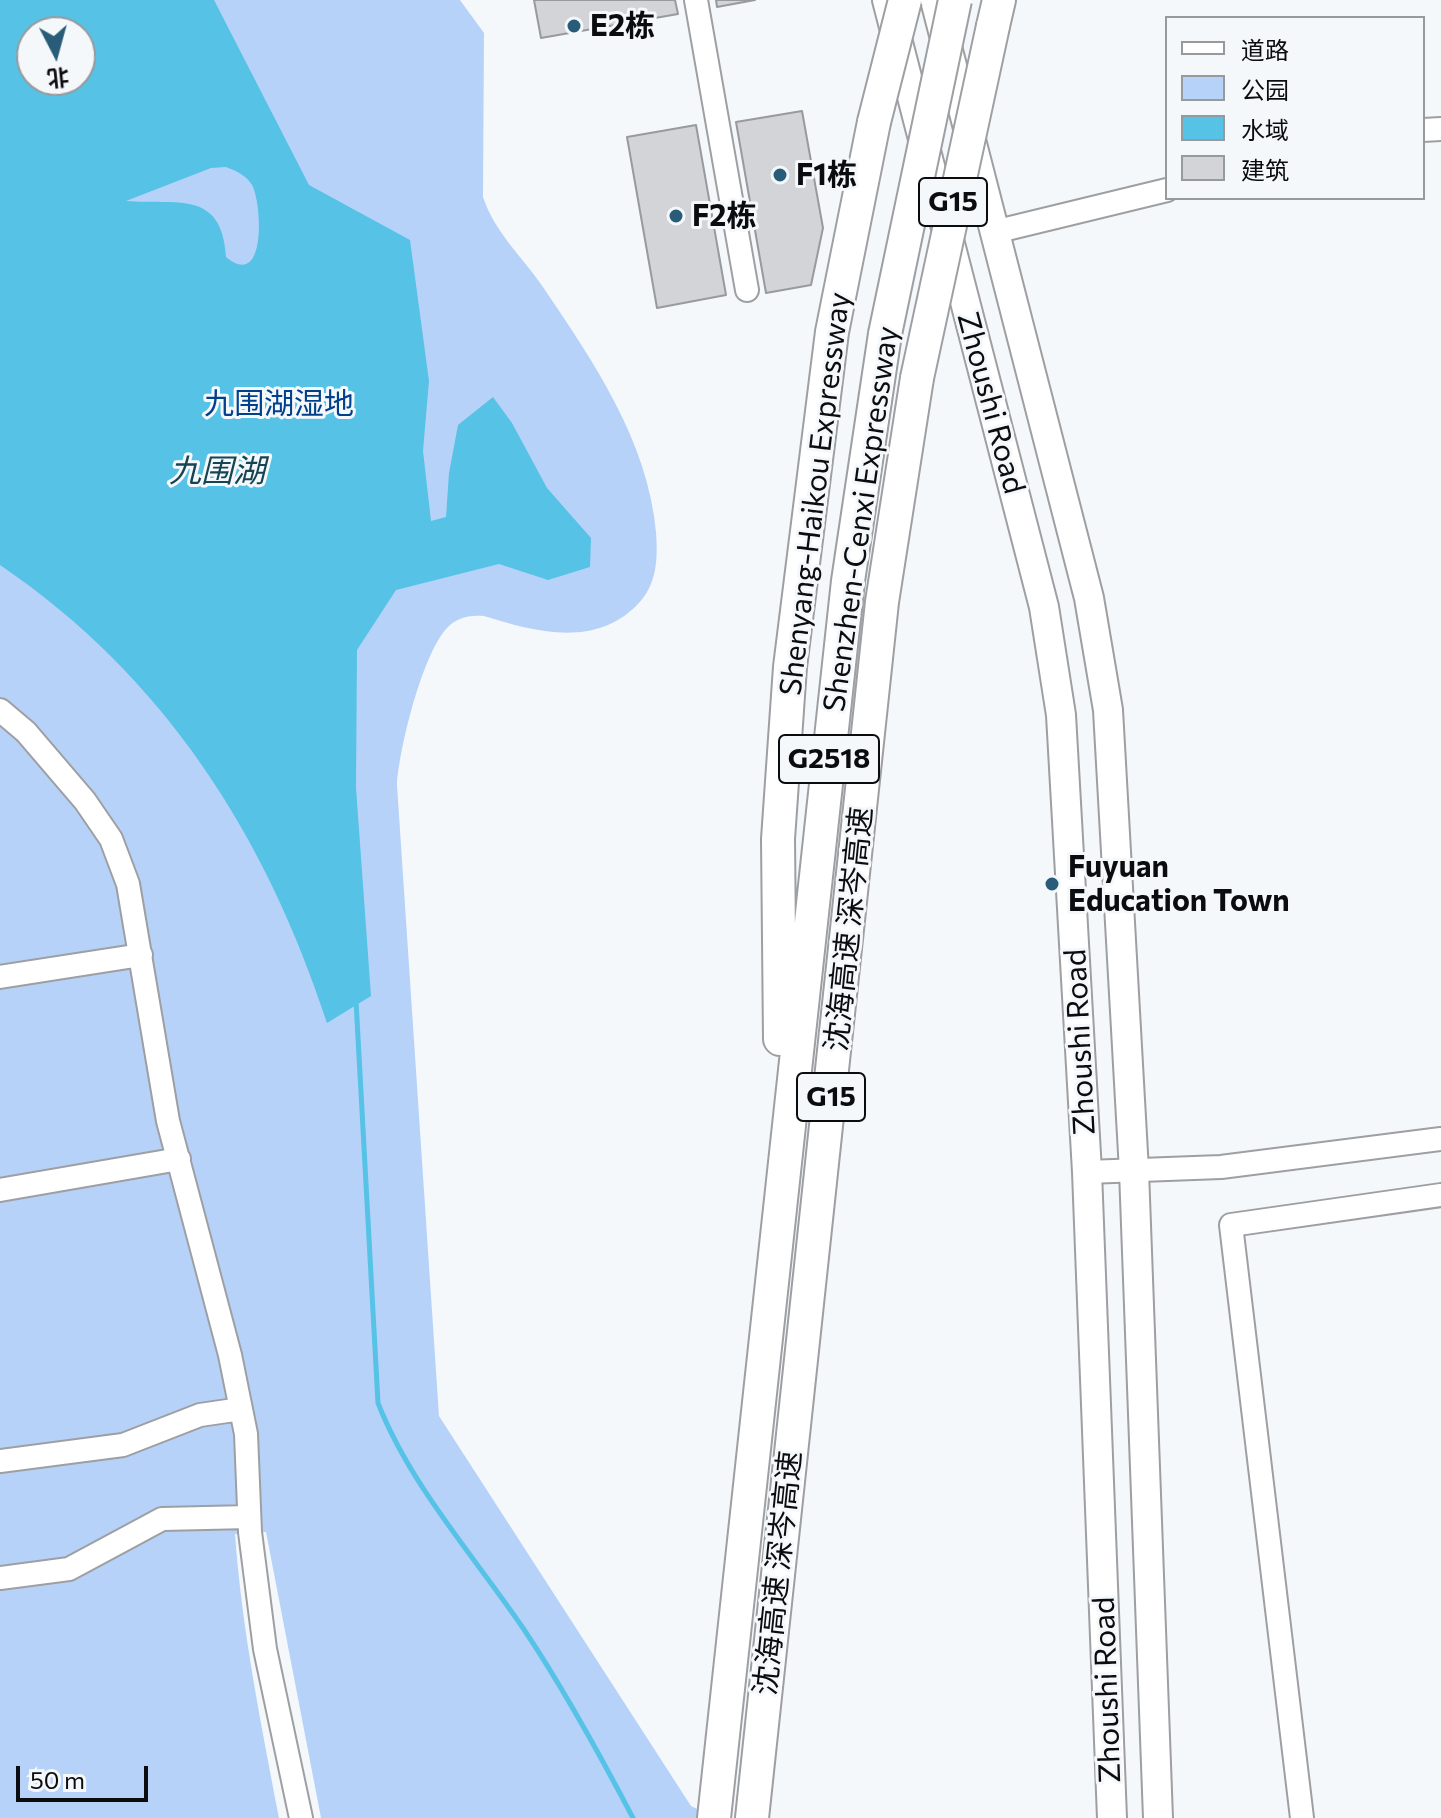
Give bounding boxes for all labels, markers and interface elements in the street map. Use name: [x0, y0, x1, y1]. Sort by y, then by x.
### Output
place label: E2栋: [590, 8, 655, 44]
north arrow: [16, 16, 96, 96]
legend: [1165, 16, 1425, 200]
marker: E2栋: [565, 17, 583, 35]
text: 道路: [1241, 35, 1289, 64]
text: 北: [46, 64, 71, 93]
text: 公园: [1241, 75, 1289, 104]
text: 水域: [1241, 115, 1289, 144]
text: 建筑: [1241, 155, 1289, 184]
place label: F1栋: [796, 157, 857, 193]
marker: F1栋: [771, 166, 789, 184]
road number: G15: [919, 178, 987, 226]
place label: F2栋: [692, 198, 756, 234]
marker: F2栋: [667, 207, 685, 225]
street label: Shenyang-Haikou Expressway: [772, 290, 858, 698]
street label: Zhoushi Road: [949, 308, 1033, 498]
street label: Shenzhen-Cenxi Expressway: [816, 324, 906, 714]
park label: 九围湖湿地: [204, 386, 354, 422]
water label: 九围湖: [169, 452, 265, 490]
road number: G2518: [779, 735, 879, 783]
street label: 沈海高速 深岑高速: [818, 805, 880, 1053]
place label: Fuyuan Education Town: [1068, 849, 1290, 920]
marker: Fuyuan Education Town: [1043, 875, 1061, 893]
street label: Zhoushi Road: [1057, 948, 1103, 1136]
road number: G15: [797, 1073, 865, 1121]
street label: 沈海高速 深岑高速: [747, 1449, 809, 1697]
street label: Zhoushi Road: [1086, 1596, 1128, 1784]
scale bar: [20, 1750, 152, 1800]
text: 50 m: [30, 1765, 85, 1794]

